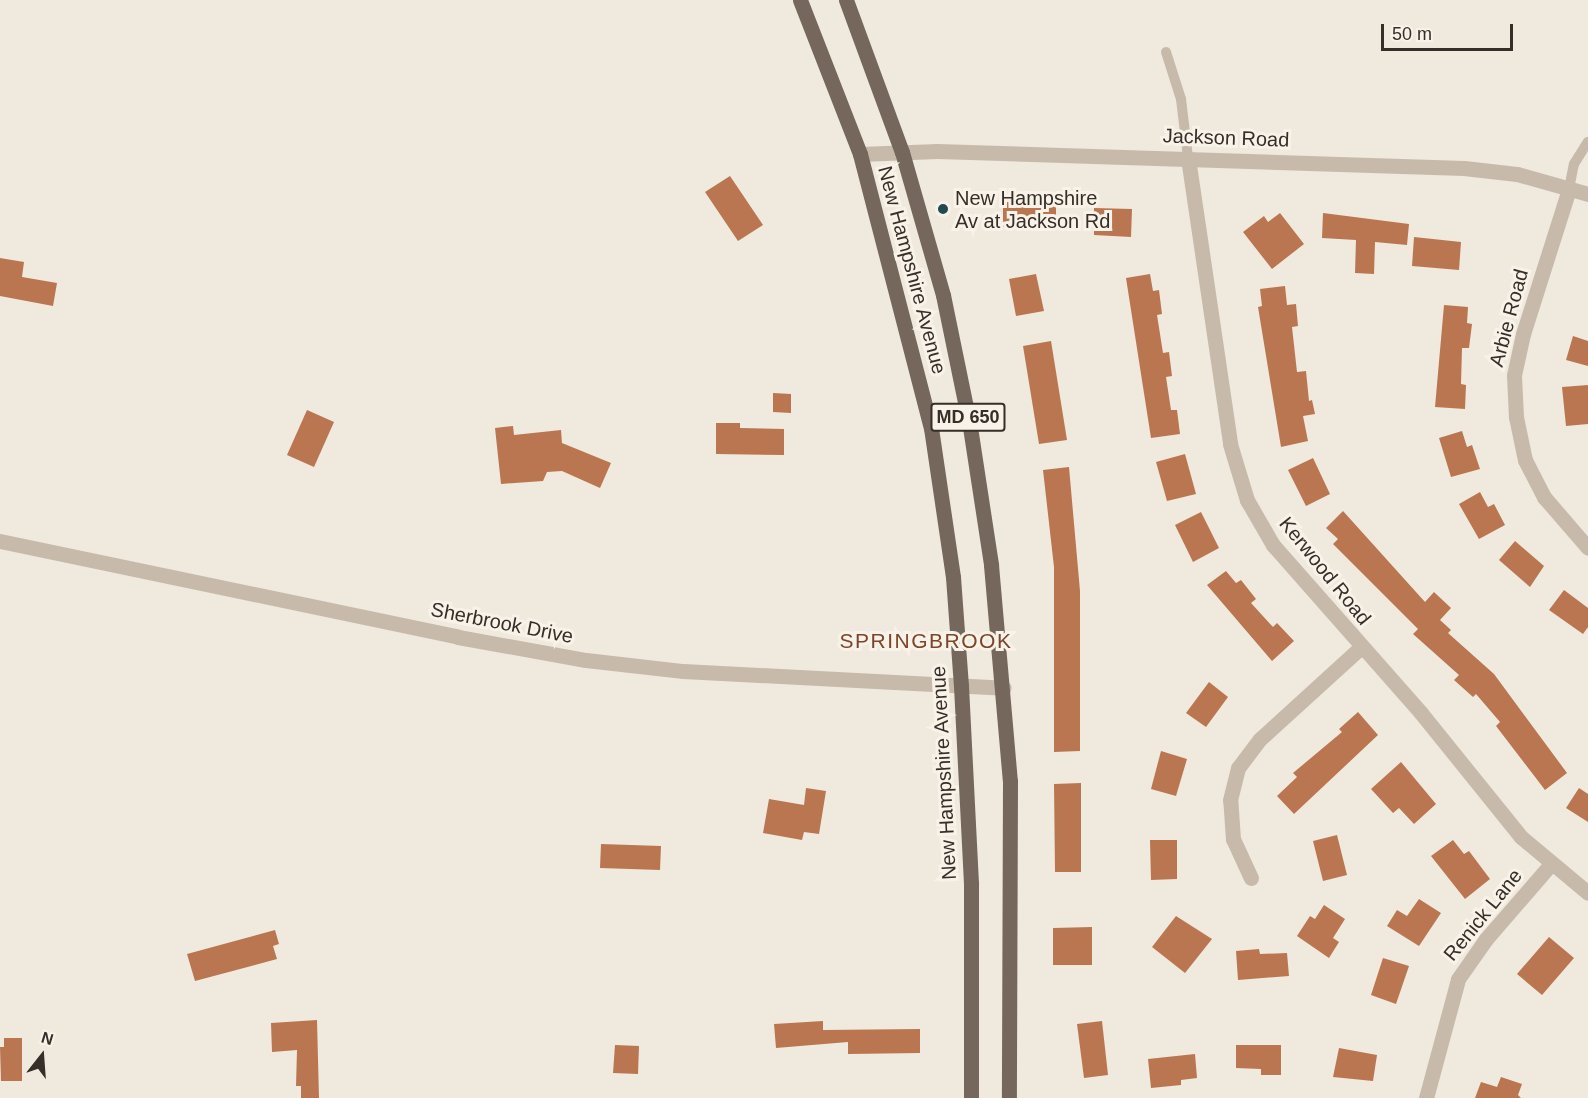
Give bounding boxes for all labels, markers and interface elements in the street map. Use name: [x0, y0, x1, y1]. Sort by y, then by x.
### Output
scale bar: [1384, 12, 1516, 50]
text: 50 m: [1392, 24, 1432, 44]
street label: Jackson Road: [1162, 124, 1290, 152]
street label: New Hampshire Avenue: [873, 163, 951, 377]
place label: New Hampshire Av at Jackson Rd: [955, 186, 1110, 233]
marker: New Hampshire Av at Jackson Rd: [936, 202, 950, 216]
street label: Arbie Road: [1484, 267, 1534, 369]
road number: MD 650: [929, 402, 1007, 432]
street label: Kerwood Road: [1274, 512, 1376, 630]
street label: Sherbrook Drive: [429, 597, 575, 649]
district label: SPRINGBROOK: [840, 628, 1012, 654]
street label: New Hampshire Avenue: [926, 665, 962, 881]
street label: Renick Lane: [1439, 864, 1527, 966]
north arrow: [12, 1026, 72, 1086]
text: N: [39, 1028, 55, 1048]

